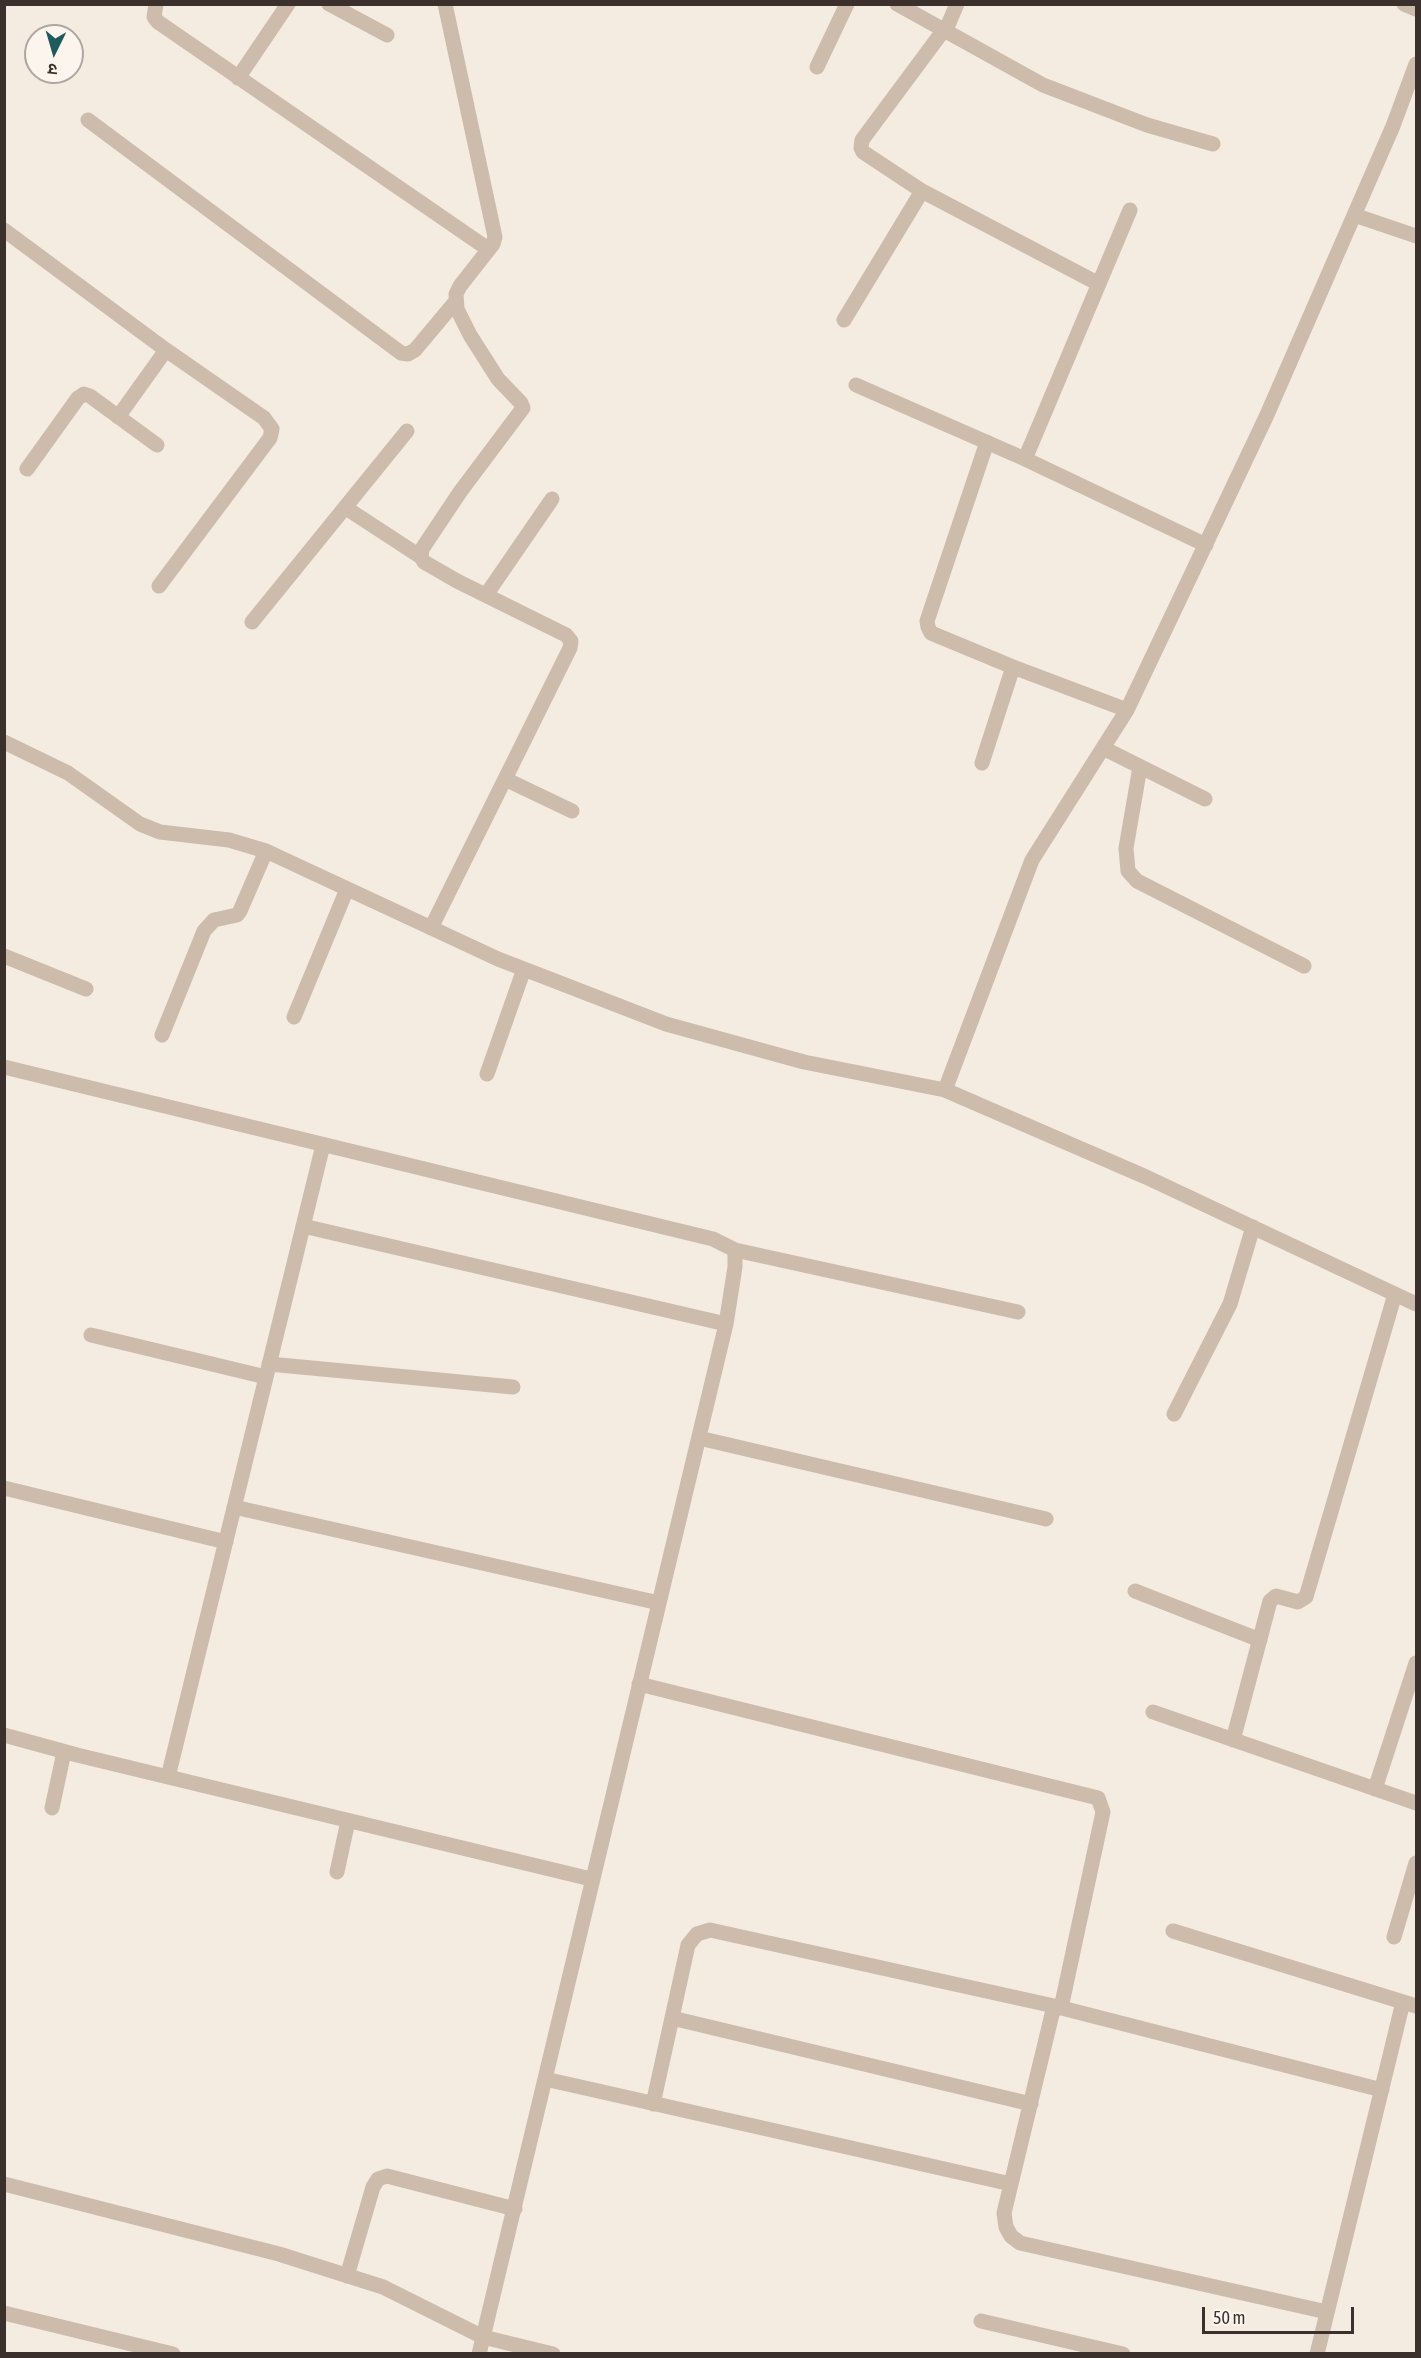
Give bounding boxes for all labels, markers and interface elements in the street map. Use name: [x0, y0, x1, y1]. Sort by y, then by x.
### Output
north arrow: [24, 24, 84, 84]
text: उ: [47, 61, 58, 79]
scale bar: [1205, 2295, 1356, 2333]
text: 50 m: [1213, 2307, 1245, 2328]

